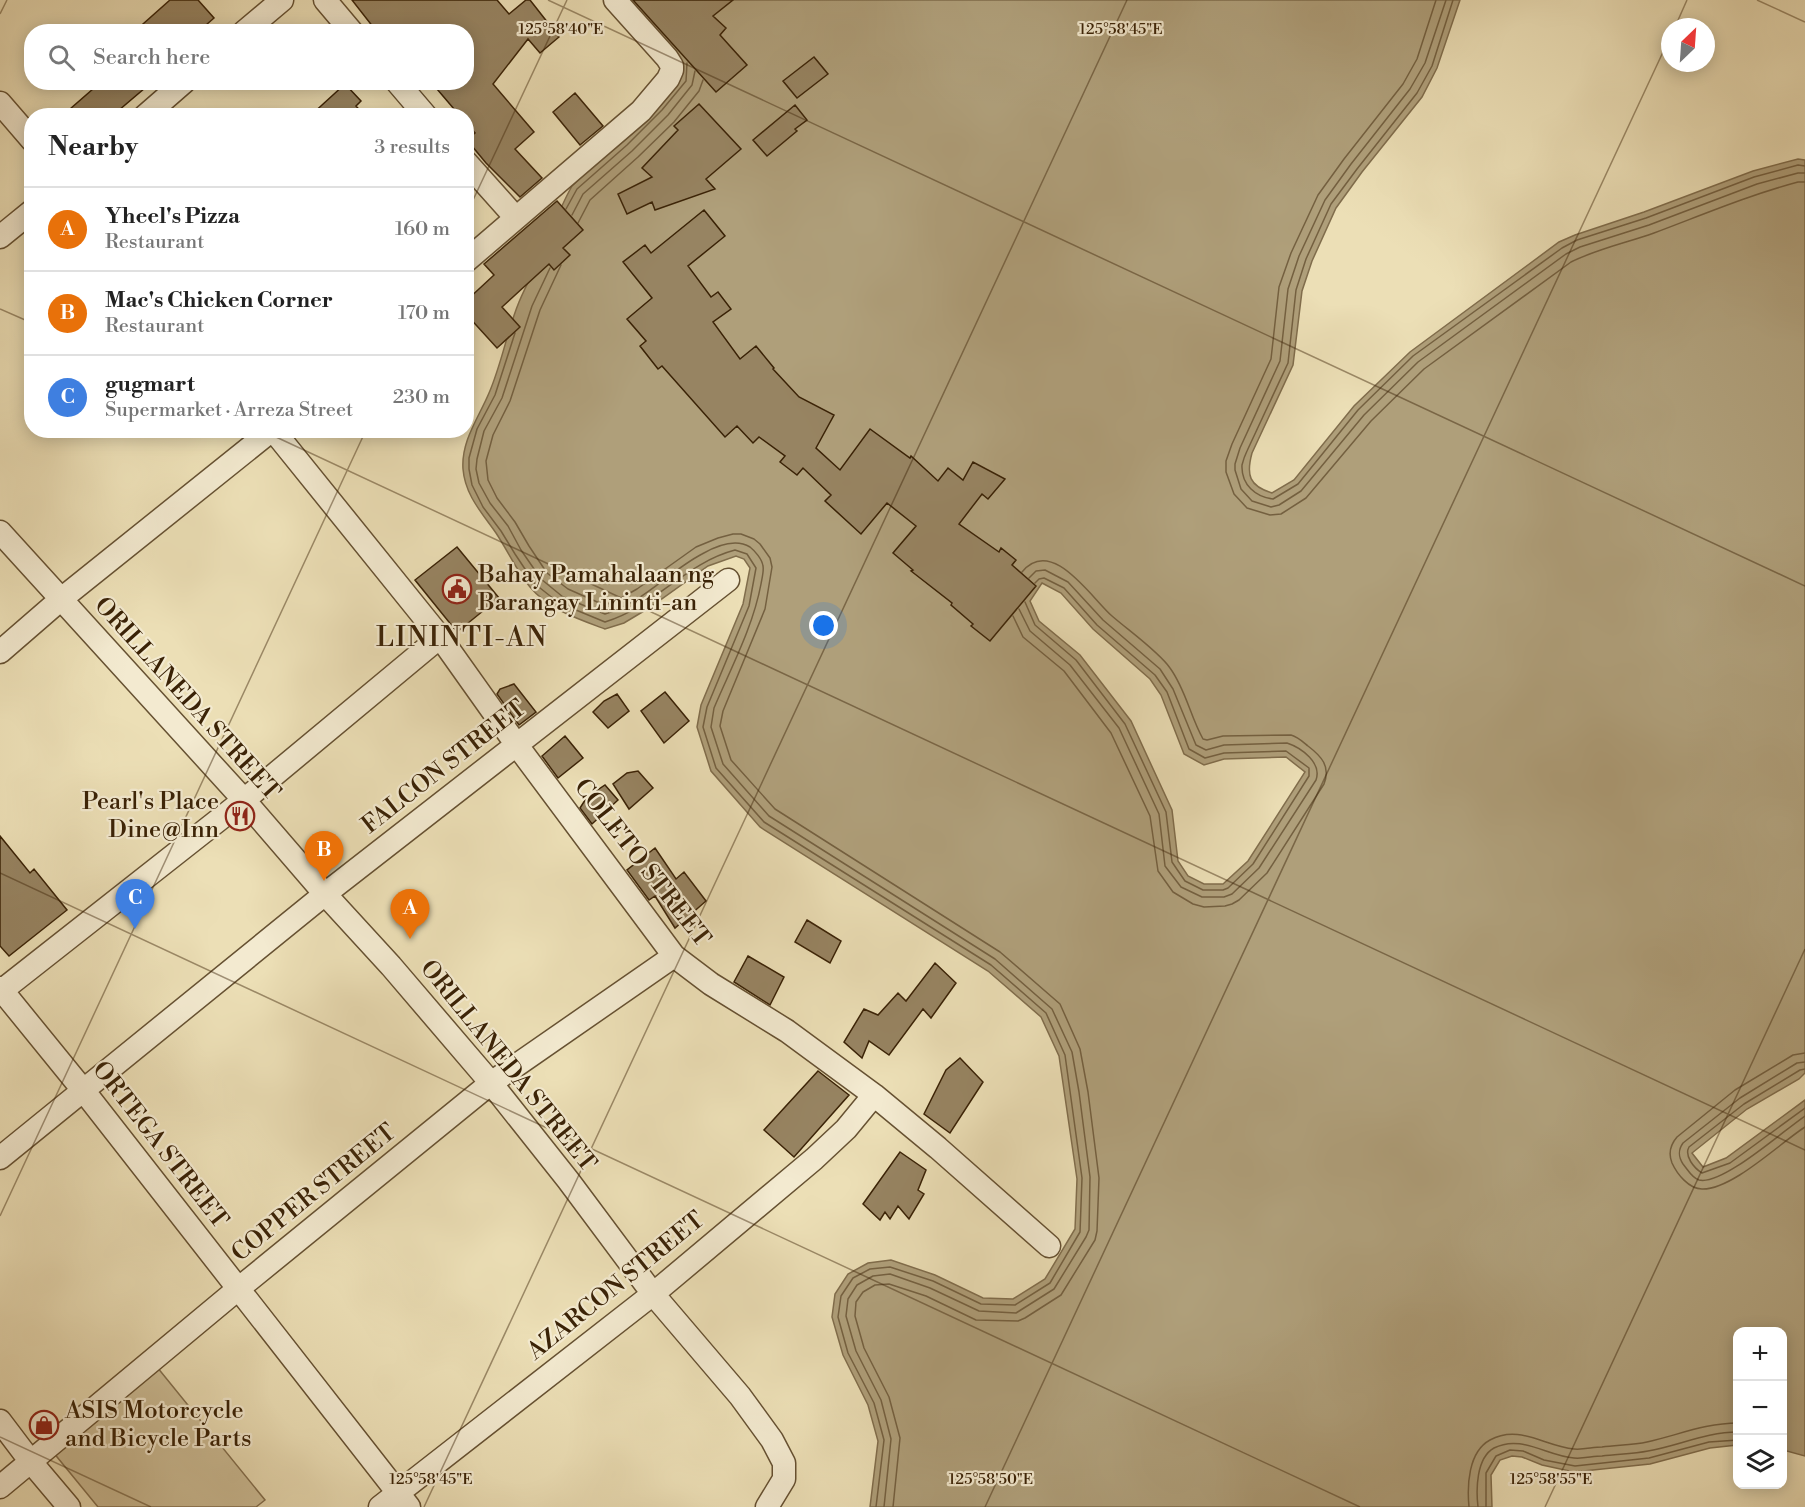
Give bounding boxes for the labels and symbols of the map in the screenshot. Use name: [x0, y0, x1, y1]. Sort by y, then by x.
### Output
north arrow: [1661, 18, 1715, 72]
text: 125°58'40"E: [518, 20, 604, 39]
text: 125°58'45"E: [1079, 20, 1163, 39]
place label: Bahay Pamahalaan ng Barangay Lininti-an: [477, 560, 715, 618]
public building icon: Bahay Pamahalaan ng Barangay Lininti-an: [441, 573, 473, 605]
street label: ORILLANEDA STREET: [88, 591, 286, 807]
your location: [809, 611, 838, 640]
district label: LININTI-AN: [376, 621, 548, 655]
street label: FALCON STREET: [356, 693, 532, 840]
street label: COLETO STREET: [567, 773, 717, 953]
place label: Pearl's Place Dine@Inn: [82, 787, 219, 845]
restaurant icon: Pearl's Place Dine@Inn: [224, 800, 256, 832]
pin: B: [304, 832, 344, 881]
pin: C: [116, 880, 154, 929]
pin: A: [390, 890, 430, 939]
street label: ORILLANEDA STREET: [413, 954, 603, 1178]
street label: ORTEGA STREET: [85, 1055, 235, 1235]
street label: COPPER STREET: [226, 1117, 402, 1269]
street label: AZARCON STREET: [521, 1205, 711, 1367]
place label: ASIS Motorcycle and Bicycle Parts: [64, 1396, 251, 1454]
shop icon: ASIS Motorcycle and Bicycle Parts: [28, 1409, 60, 1441]
text: 125°58'45"E: [389, 1470, 473, 1489]
text: 125°58'50"E: [949, 1470, 1033, 1489]
text: 125°58'55"E: [1510, 1470, 1592, 1489]

